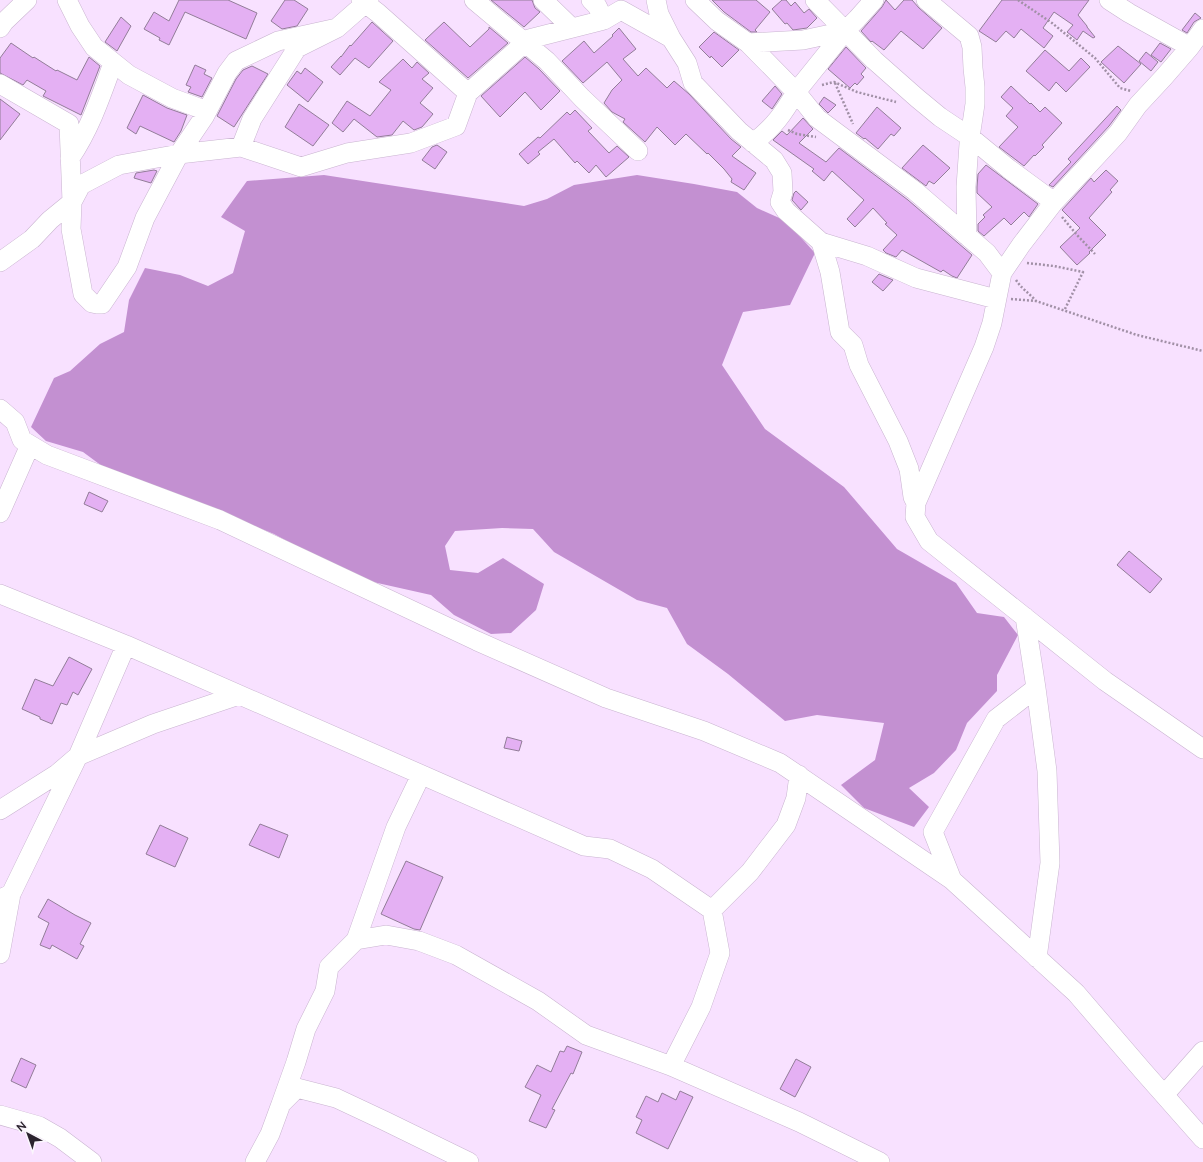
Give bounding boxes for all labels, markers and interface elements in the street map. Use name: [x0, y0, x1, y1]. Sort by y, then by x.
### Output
north arrow: [8, 1114, 48, 1154]
text: N: [14, 1118, 29, 1134]

